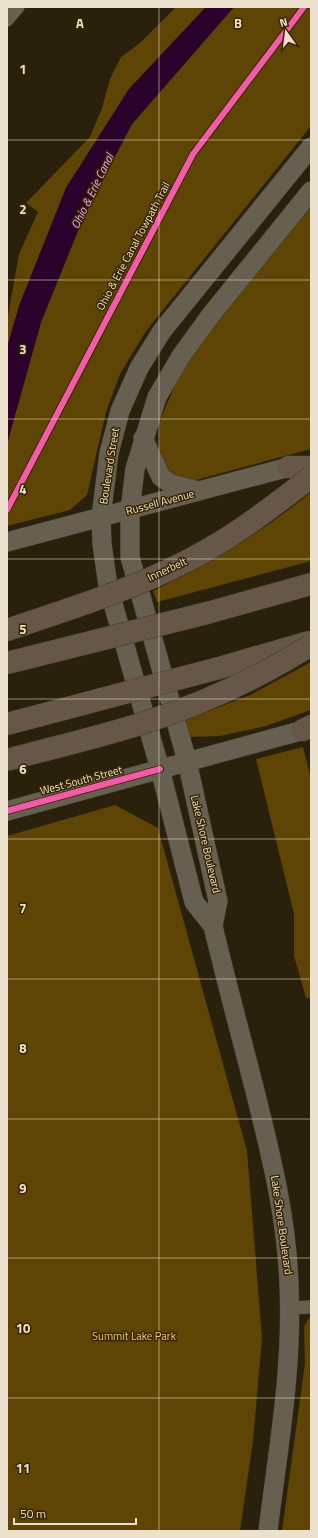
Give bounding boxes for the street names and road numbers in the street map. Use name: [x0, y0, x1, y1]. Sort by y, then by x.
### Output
street label: Ohio & Erie Canal Towpath Trail: [92, 179, 174, 313]
street label: Boulevard Street: [95, 426, 123, 505]
street label: Russell Avenue: [124, 485, 196, 519]
street label: Innerbelt: [145, 553, 189, 585]
street label: West South Street: [38, 761, 124, 799]
street label: Lake Shore Boulevard: [187, 794, 225, 895]
street label: Lake Shore Boulevard: [267, 1174, 297, 1276]

